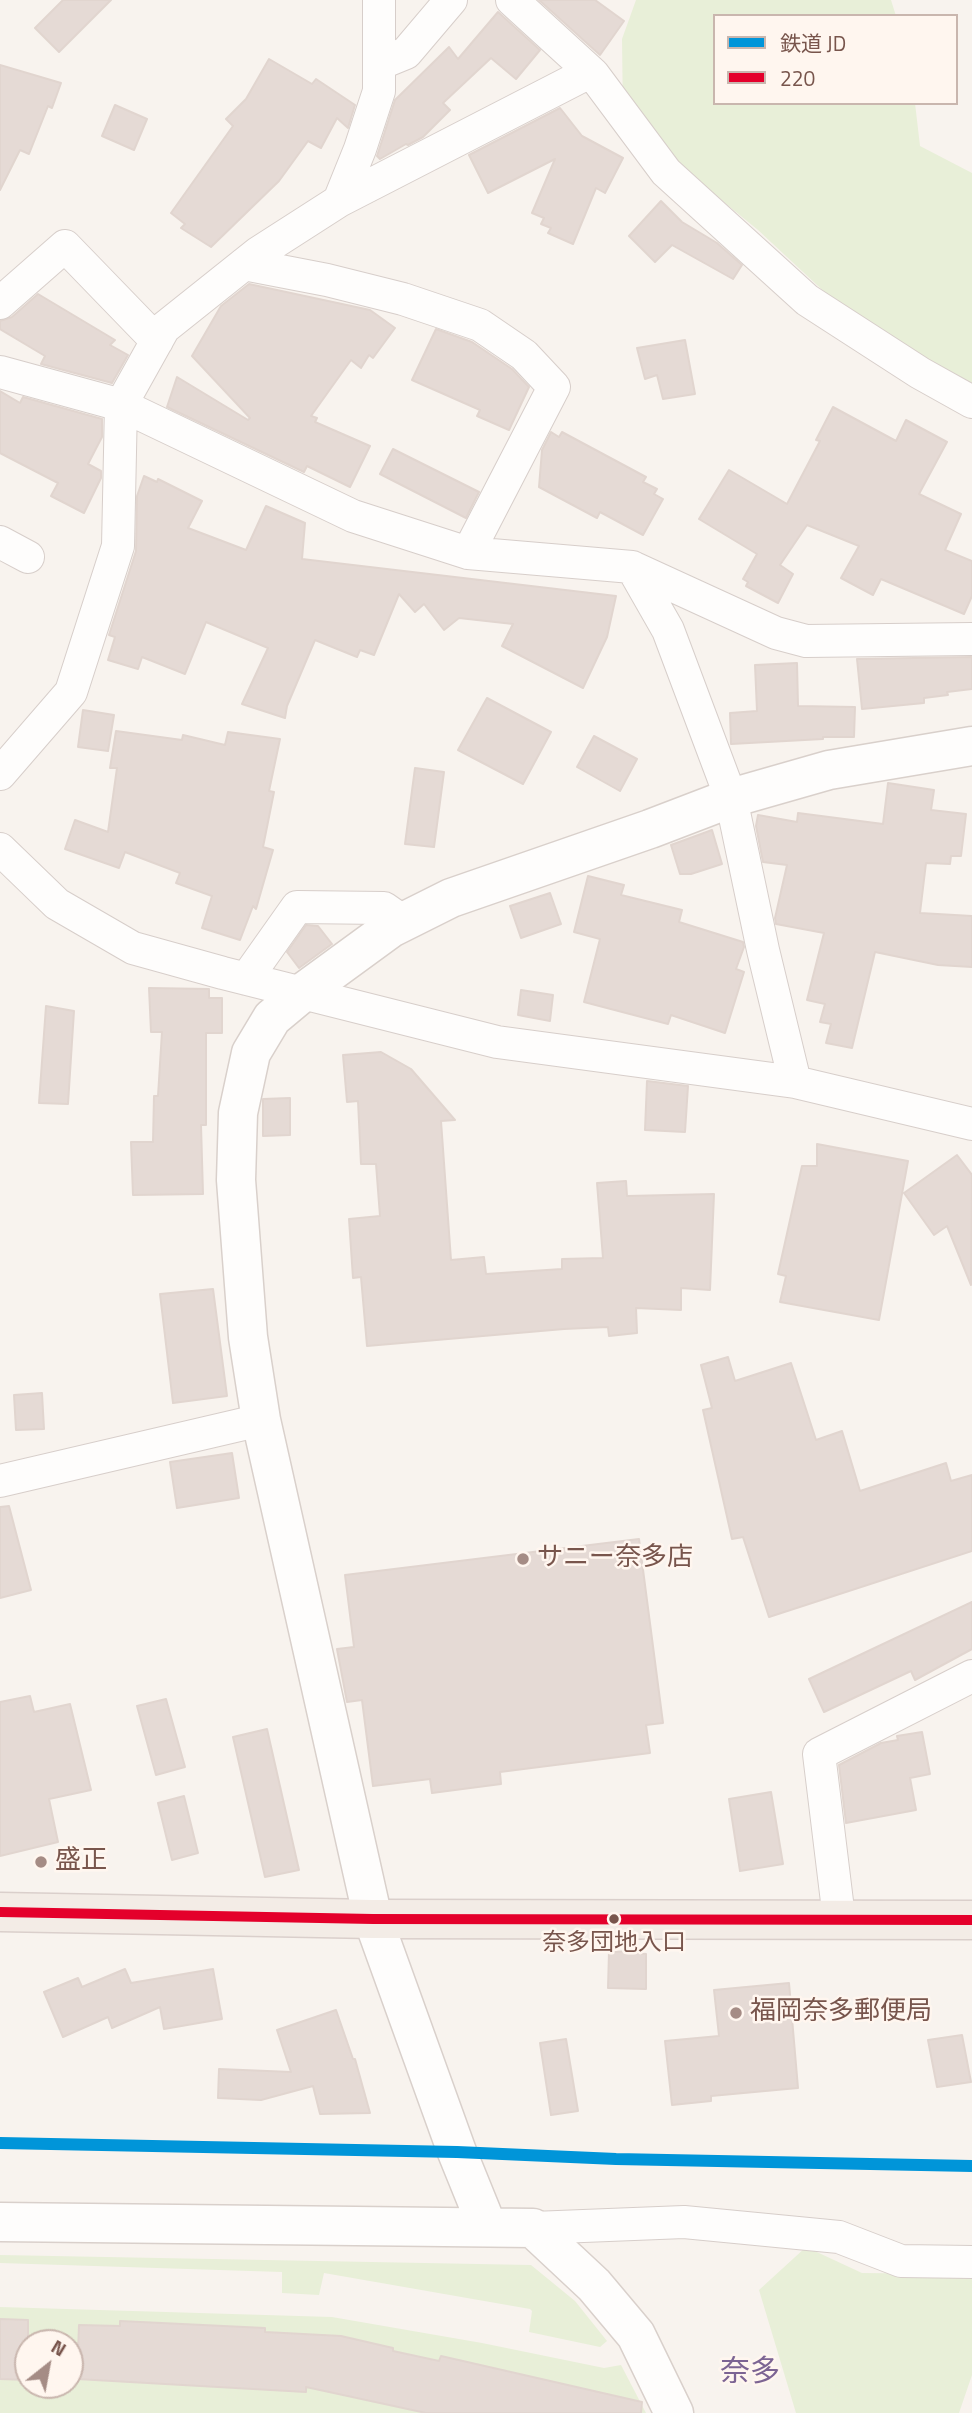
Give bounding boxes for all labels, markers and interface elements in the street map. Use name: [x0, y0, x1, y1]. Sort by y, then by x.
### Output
legend: [713, 14, 958, 105]
text: 鉄道 JD: [780, 27, 846, 59]
text: 220: [780, 62, 815, 94]
place label: サニー奈多店: [537, 1543, 693, 1575]
marker: サニー奈多店: [515, 1551, 531, 1567]
place label: 盛正: [55, 1846, 107, 1878]
marker: 盛正: [33, 1854, 49, 1870]
marker: 奈多団地入口: [607, 1912, 621, 1926]
place label: 奈多団地入口: [542, 1930, 686, 1958]
place label: 福岡奈多郵便局: [750, 1997, 932, 2029]
marker: 福岡奈多郵便局: [728, 2005, 744, 2021]
north arrow: [14, 2329, 84, 2399]
text: N: [46, 2331, 72, 2363]
district label: 奈多: [720, 2356, 780, 2392]

